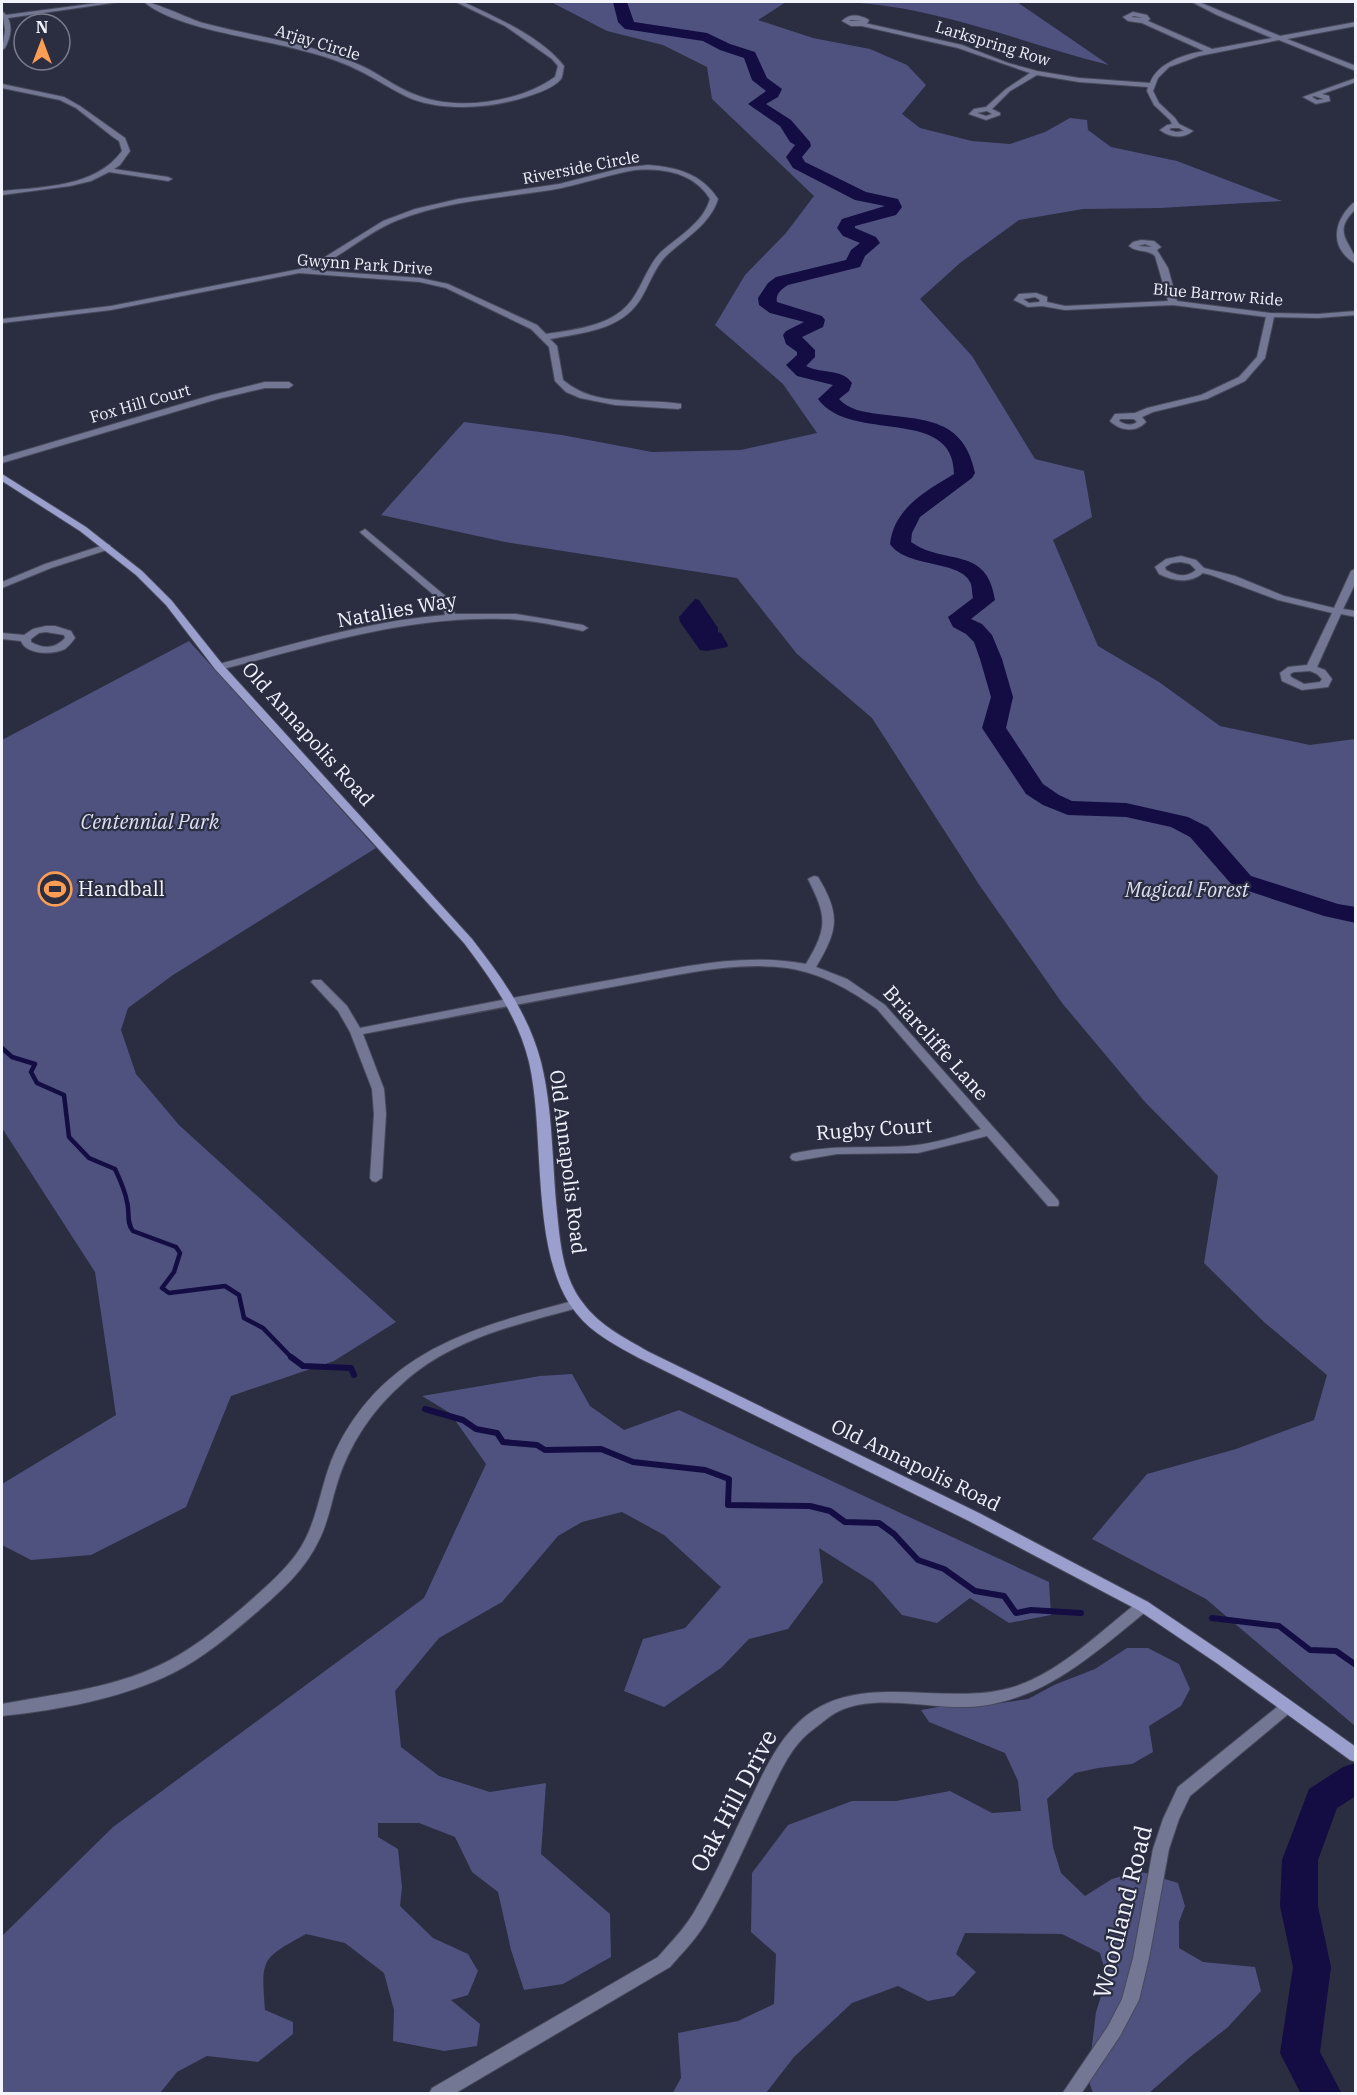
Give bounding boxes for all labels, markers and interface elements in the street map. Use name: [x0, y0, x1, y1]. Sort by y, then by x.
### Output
north arrow: [12, 12, 72, 72]
street label: Larkspring Row: [933, 16, 1053, 70]
text: N: [36, 17, 48, 37]
street label: Arjay Circle: [273, 20, 363, 64]
street label: Riverside Circle: [521, 146, 641, 188]
street label: Gwynn Park Drive: [296, 249, 434, 279]
street label: Blue Barrow Ride: [1152, 278, 1284, 310]
street label: Fox Hill Court: [87, 379, 193, 427]
street label: Natalies Way: [335, 586, 459, 633]
street label: Old Annapolis Road: [236, 656, 380, 812]
park label: Centennial Park: [81, 808, 220, 835]
sports icon: Handball: [37, 871, 73, 907]
place label: Handball: [78, 875, 165, 902]
park label: Magical Forest: [1124, 876, 1250, 903]
street label: Briarcliffe Lane: [877, 979, 995, 1106]
street label: Old Annapolis Road: [544, 1068, 593, 1256]
street label: Rugby Court: [815, 1111, 933, 1146]
street label: Old Annapolis Road: [827, 1412, 1005, 1517]
street label: Oak Hill Drive: [682, 1724, 784, 1877]
street label: Woodland Road: [1085, 1822, 1159, 2002]

